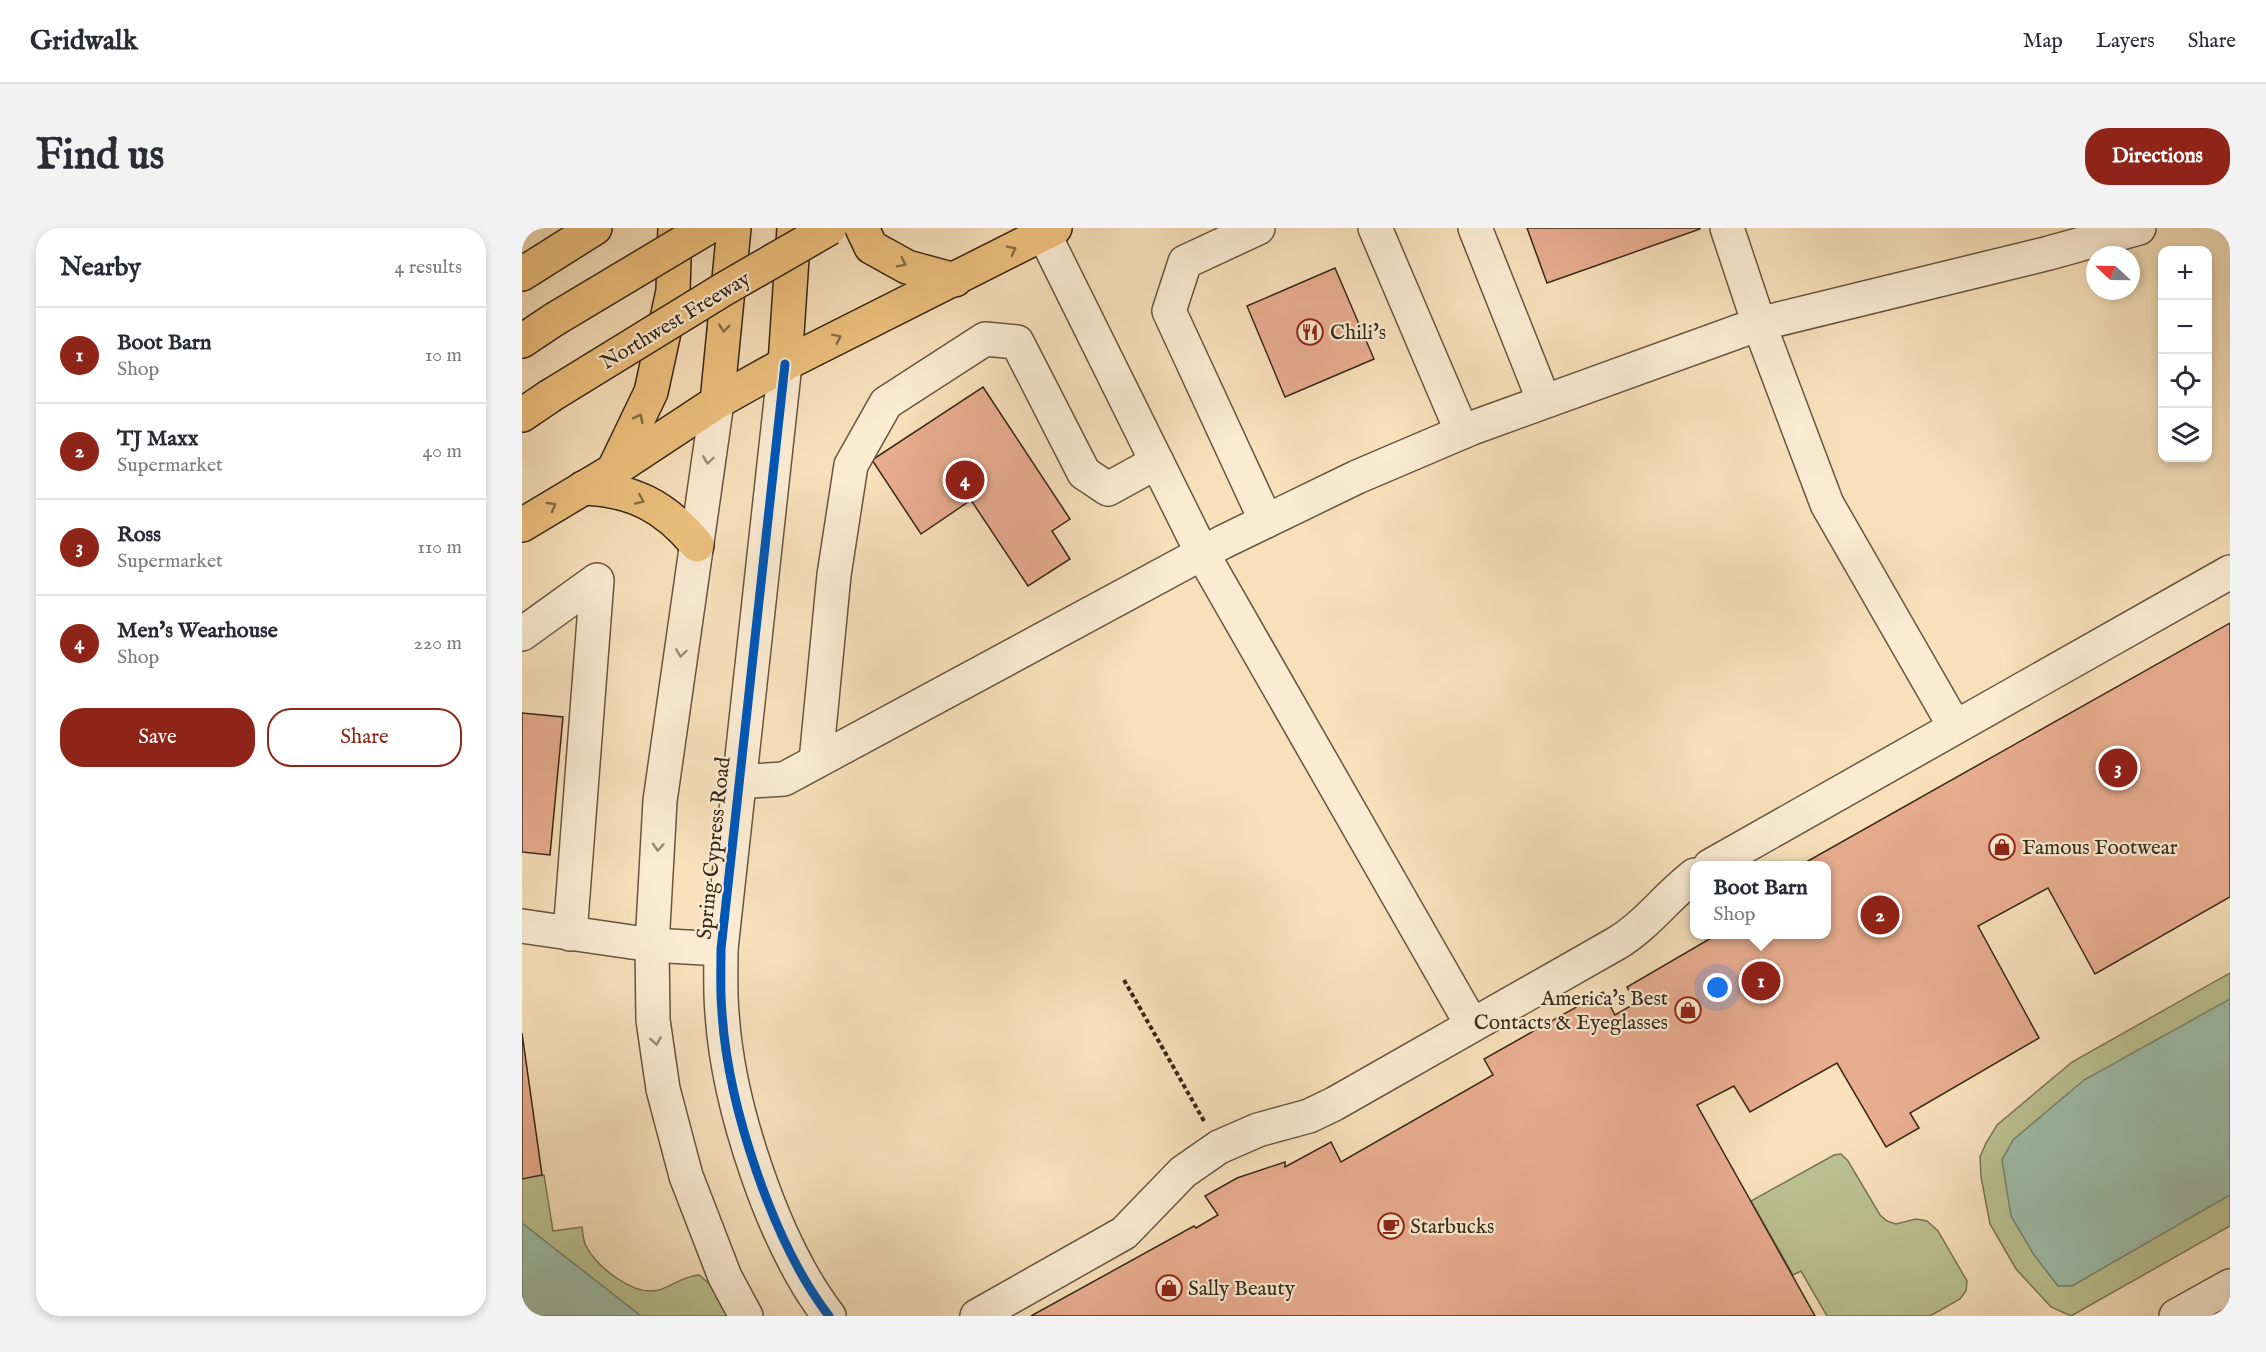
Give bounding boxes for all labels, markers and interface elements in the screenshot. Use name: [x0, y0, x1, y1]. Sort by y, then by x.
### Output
text: Gridwalk: [30, 24, 138, 59]
text: Map: [2023, 28, 2063, 55]
text: Layers: [2096, 28, 2155, 55]
text: Share: [2188, 28, 2236, 55]
button: Directions: [2085, 128, 2230, 185]
text: Find us: [36, 130, 164, 183]
one-way arrow: [1005, 246, 1016, 258]
north arrow: [2086, 246, 2140, 300]
map controls: [2158, 246, 2212, 462]
button: +: [2158, 246, 2212, 300]
text: Nearby: [60, 251, 141, 284]
text: 4 results: [395, 255, 462, 280]
one-way arrow: [895, 256, 906, 268]
street label: Northwest Freeway: [596, 266, 756, 377]
button: −: [2158, 300, 2212, 354]
restaurant icon: Chili's: [1295, 317, 1325, 347]
place label: Chili's: [1330, 320, 1386, 347]
one-way arrow: [718, 323, 731, 333]
text: Boot Barn: [117, 329, 212, 357]
one-way arrow: [831, 333, 842, 345]
text: 1: [76, 343, 83, 368]
text: 10 m: [425, 343, 462, 368]
button: locate: [2158, 354, 2212, 408]
text: Shop: [117, 357, 159, 382]
button: layers: [2158, 408, 2212, 462]
one-way arrow: [631, 413, 643, 424]
text: TJ Maxx: [117, 425, 198, 453]
text: 2: [75, 439, 84, 464]
text: 40 m: [423, 439, 462, 464]
text: Supermarket: [117, 453, 223, 478]
one-way arrow: [703, 456, 715, 465]
pin: 4: [946, 458, 984, 502]
one-way arrow: [634, 492, 645, 504]
one-way arrow: [546, 502, 556, 514]
text: Ross: [117, 521, 161, 549]
text: 3: [76, 535, 83, 560]
text: 110 m: [418, 535, 462, 560]
text: Supermarket: [117, 549, 223, 574]
text: Men's Wearhouse: [117, 617, 278, 645]
text: 4: [75, 631, 84, 656]
text: 220 m: [414, 631, 462, 656]
text: Shop: [117, 645, 159, 670]
one-way arrow: [676, 649, 688, 658]
button: Save: [60, 708, 255, 767]
button: Share: [267, 708, 462, 767]
pin: 3: [2098, 746, 2138, 790]
street label: Spring Cypress Road: [691, 755, 738, 941]
shop icon: Famous Footwear: [1987, 832, 2017, 862]
place label: Famous Footwear: [2022, 835, 2178, 862]
one-way arrow: [651, 842, 664, 851]
popup: [1690, 861, 1831, 939]
text: Boot Barn: [1713, 874, 1808, 902]
pin: 2: [1860, 892, 1900, 938]
text: Shop: [1713, 902, 1756, 927]
pin: 1: [1742, 958, 1780, 1004]
your location: [1703, 973, 1732, 1002]
place label: America's Best Contacts & Eyeglasses: [1474, 986, 1668, 1037]
shop icon: America's Best Contacts & Eyeglasses: [1673, 995, 1703, 1025]
one-way arrow: [650, 1037, 662, 1046]
cafe icon: Starbucks: [1376, 1211, 1406, 1241]
place label: Starbucks: [1410, 1214, 1494, 1241]
shop icon: Sally Beauty: [1154, 1273, 1184, 1303]
place label: Sally Beauty: [1188, 1276, 1296, 1303]

